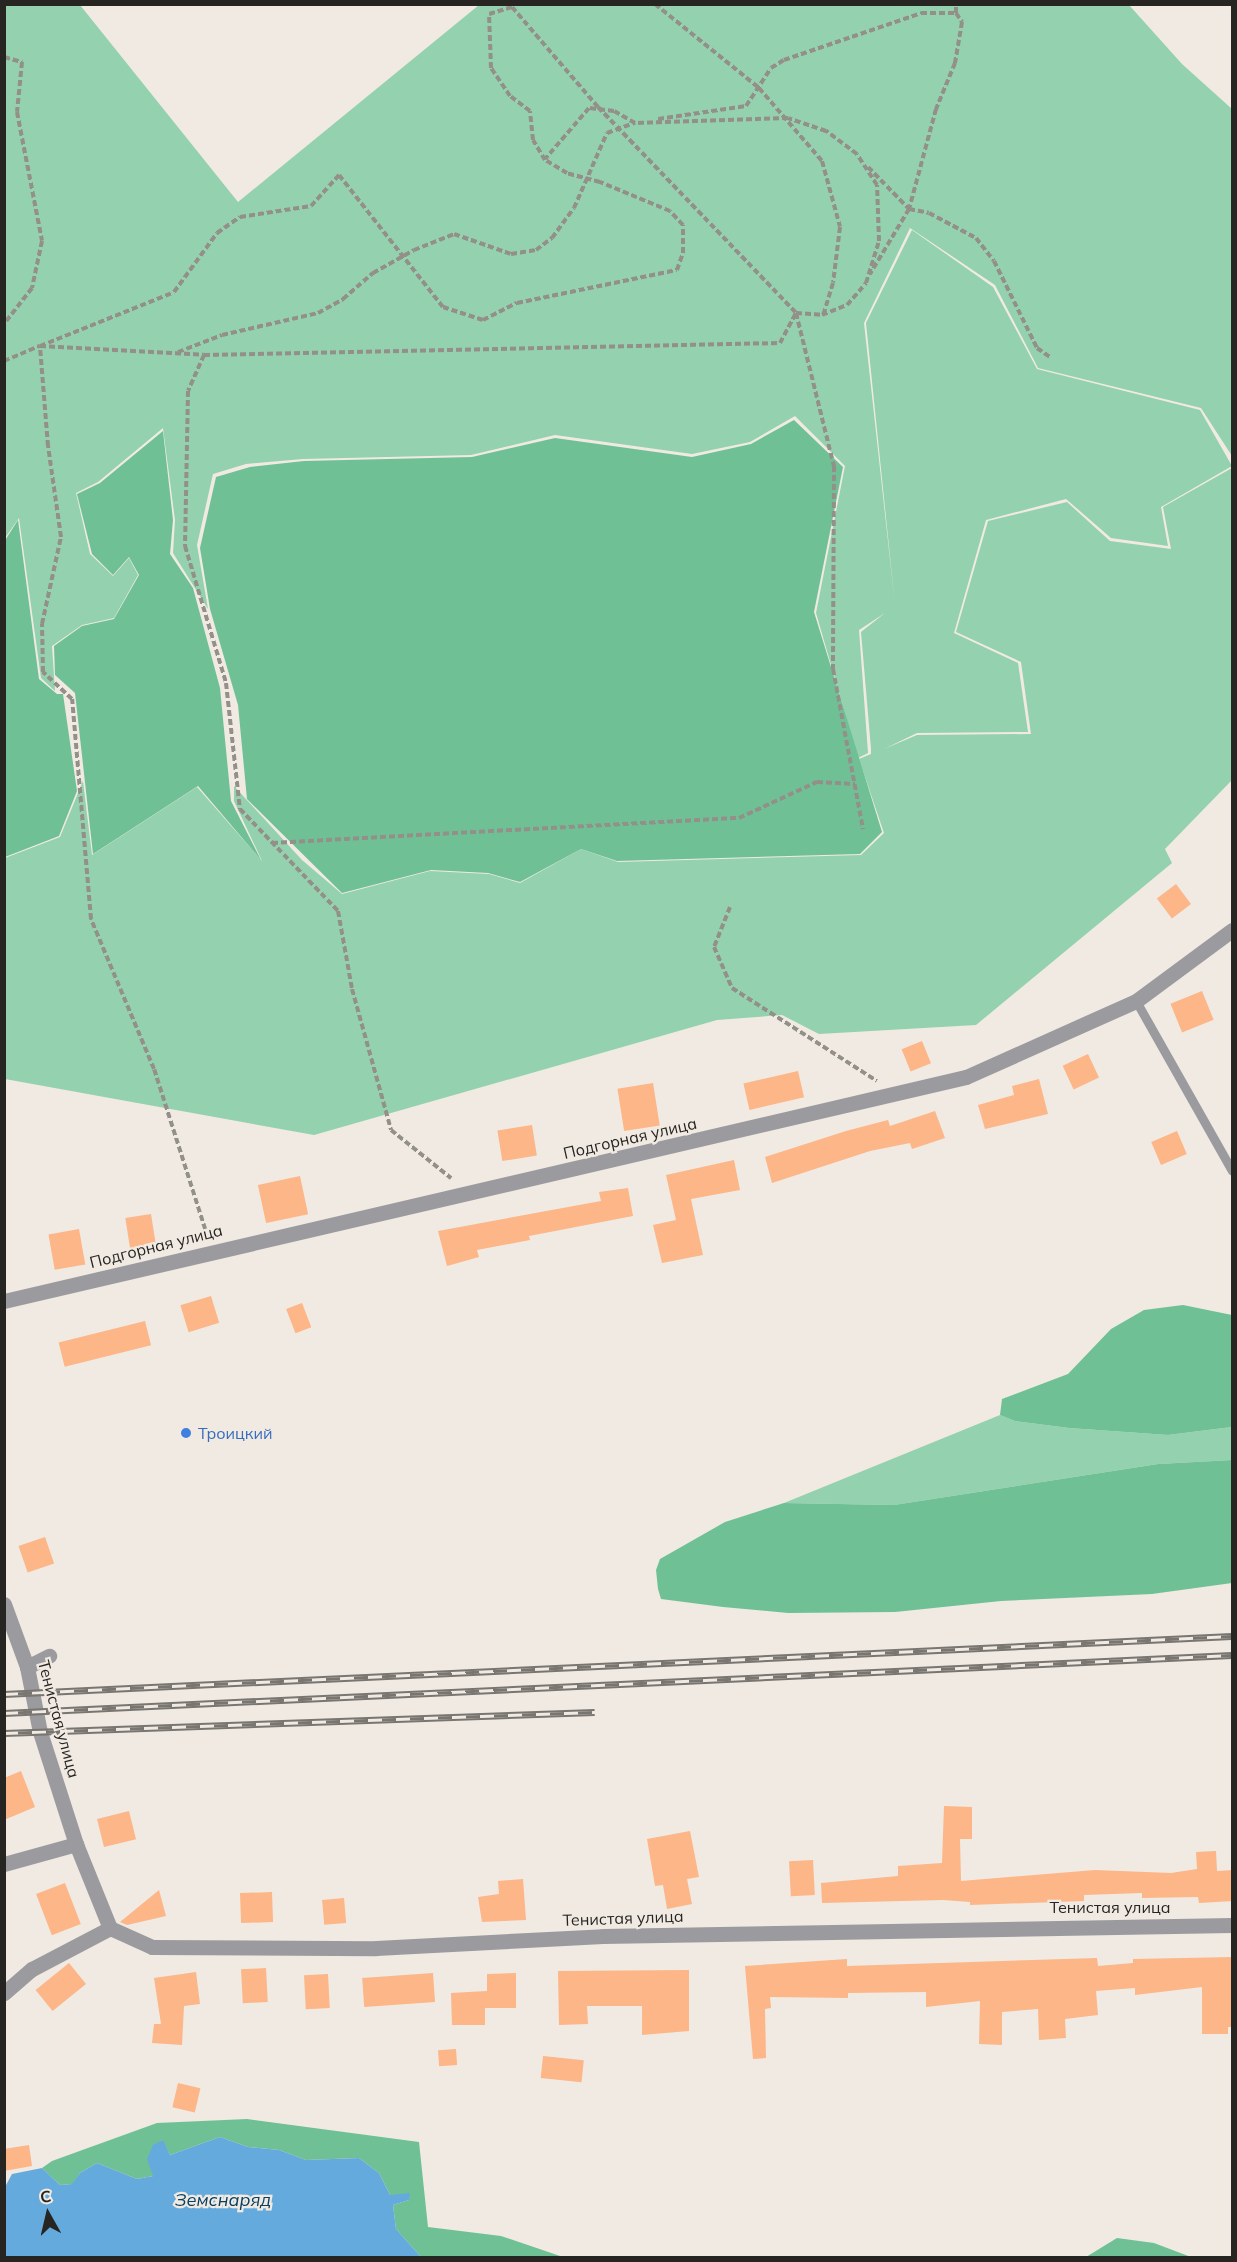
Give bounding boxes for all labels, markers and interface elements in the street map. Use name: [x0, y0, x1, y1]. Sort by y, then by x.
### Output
street label: Подгорная улица: [561, 1113, 699, 1163]
street label: Подгорная улица: [88, 1220, 224, 1272]
place label: Троицкий: [198, 1423, 272, 1443]
marker: Троицкий: [179, 1426, 193, 1440]
street label: Тенистая улица: [34, 1658, 84, 1780]
street label: Тенистая улица: [1049, 1897, 1171, 1917]
street label: Тенистая улица: [562, 1906, 684, 1930]
north arrow: [18, 2184, 78, 2244]
text: С: [39, 2186, 52, 2207]
water label: Земснаряд: [175, 2189, 271, 2211]

